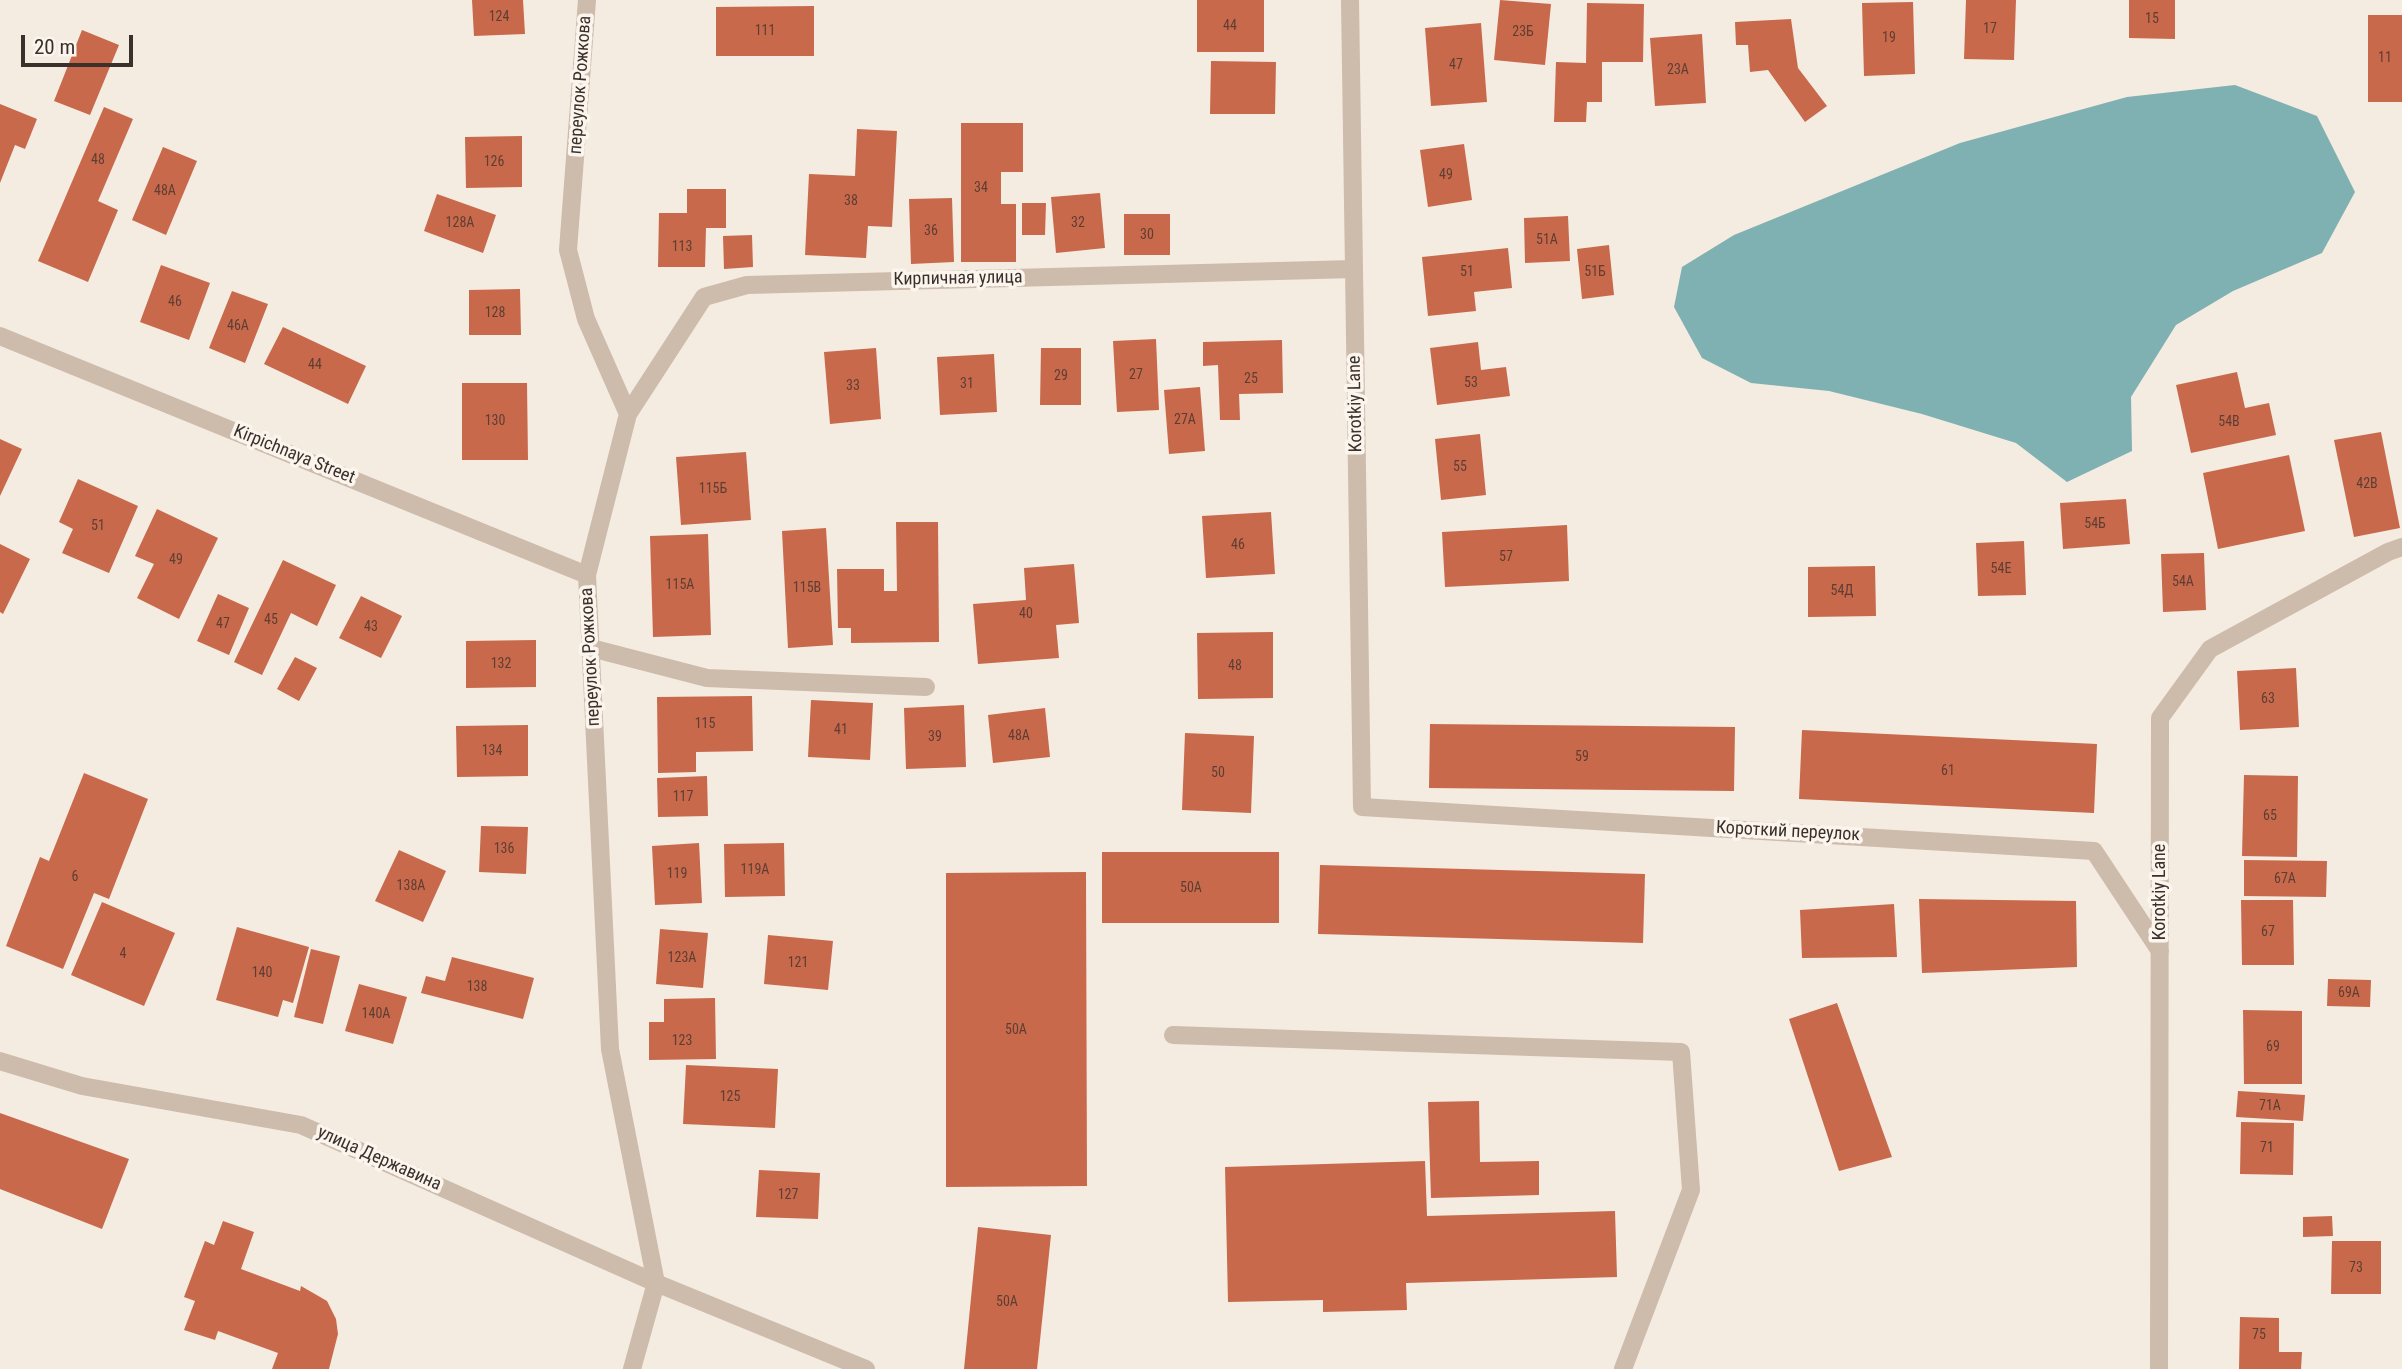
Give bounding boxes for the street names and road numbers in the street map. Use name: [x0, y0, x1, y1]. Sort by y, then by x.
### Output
street label: переулок Рожкова: [565, 15, 597, 155]
street label: Кирпичная улица: [893, 267, 1023, 291]
street label: Korotkiy Lane: [1344, 356, 1368, 452]
street label: Kirpichnaya Street: [230, 421, 358, 489]
street label: переулок Рожкова: [577, 587, 605, 727]
street label: Короткий переулок: [1715, 817, 1861, 847]
street label: Korotkiy Lane: [2149, 844, 2171, 940]
street label: улица Державина: [314, 1122, 444, 1196]

